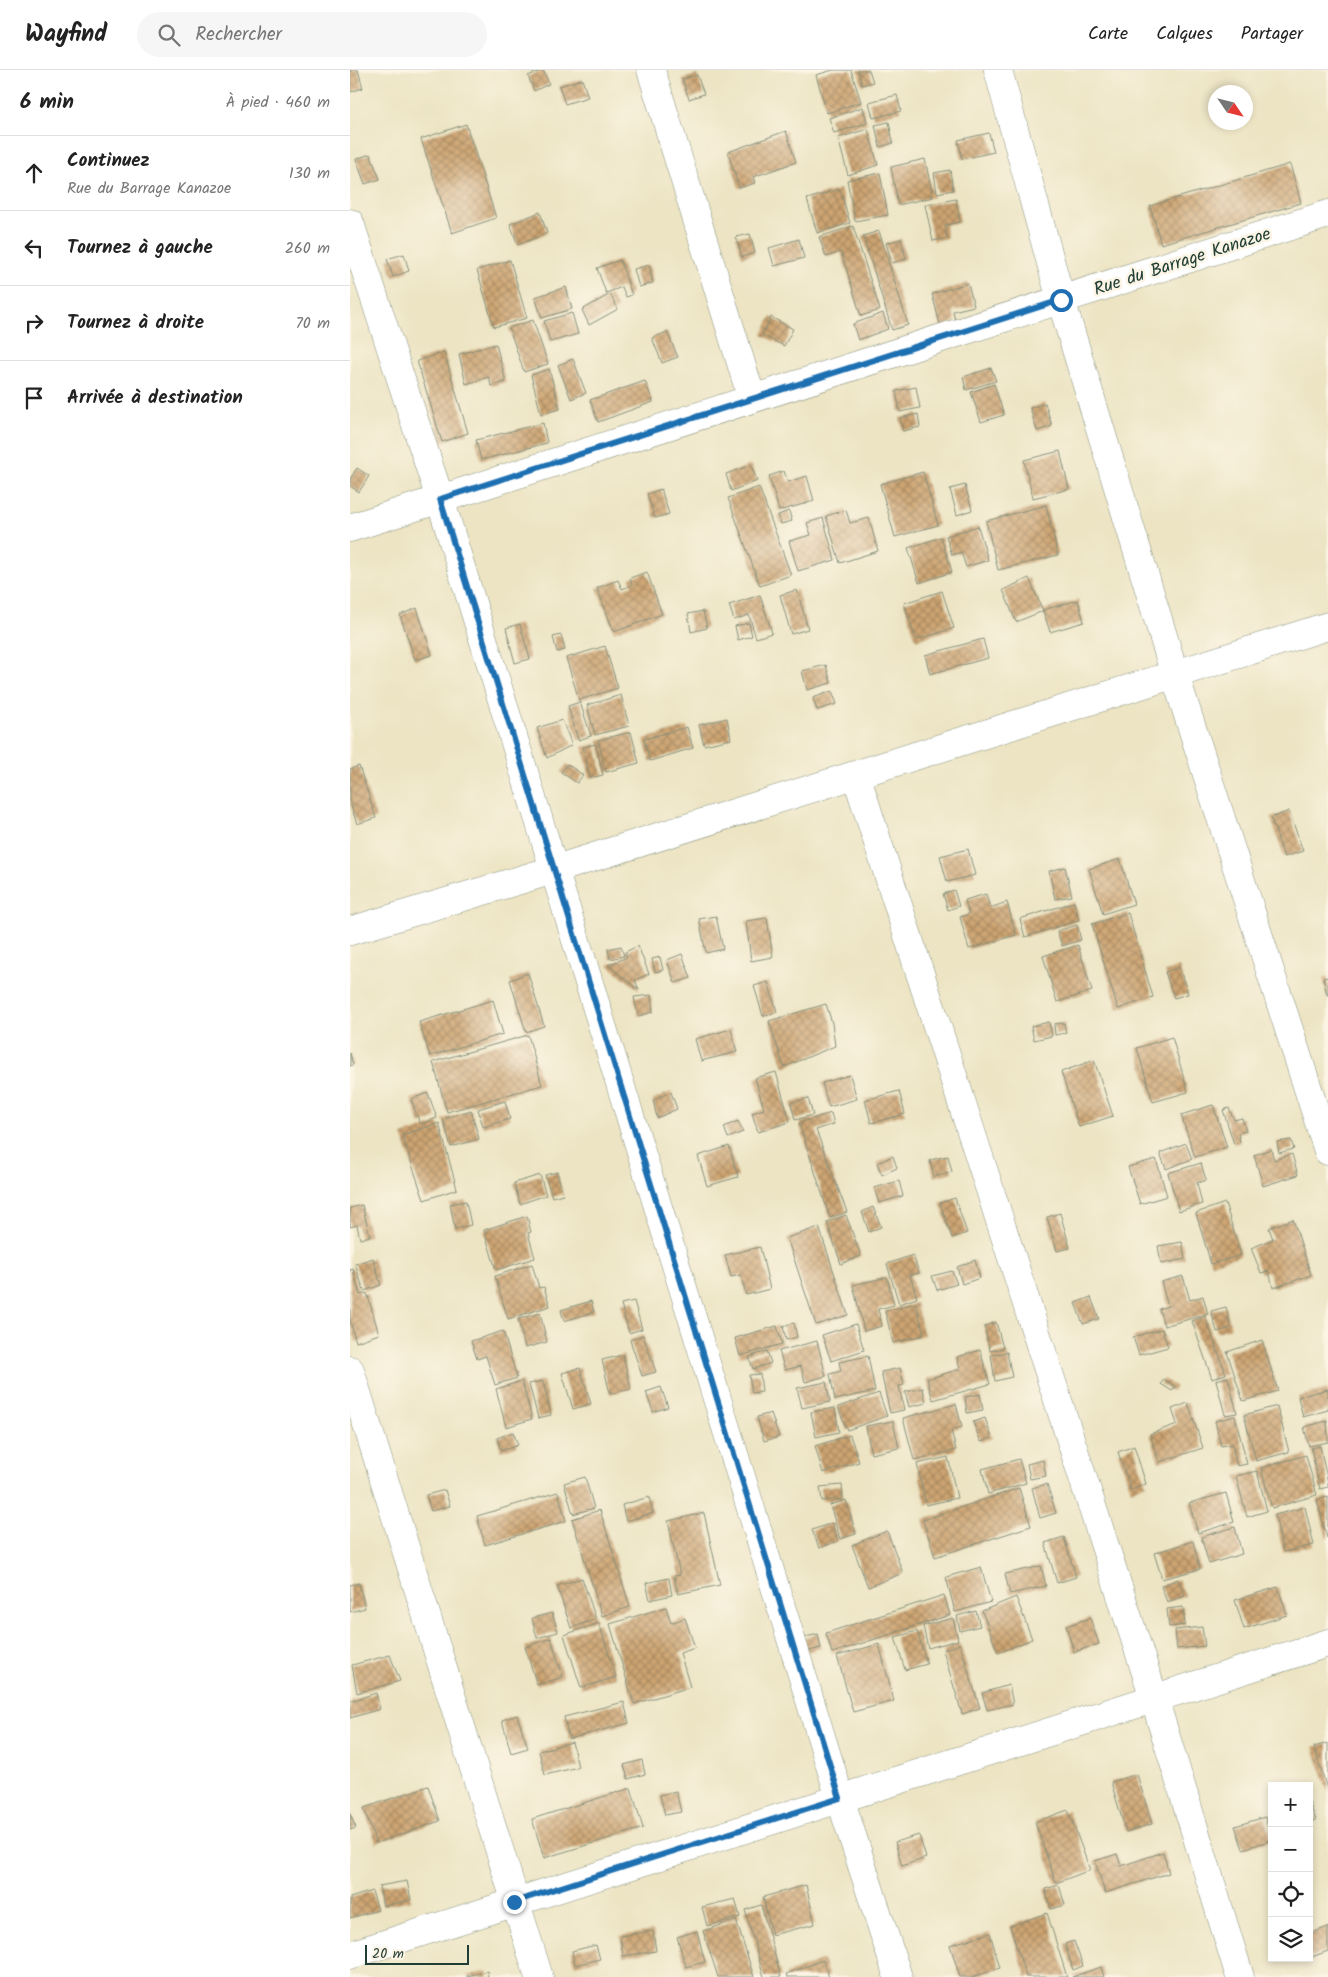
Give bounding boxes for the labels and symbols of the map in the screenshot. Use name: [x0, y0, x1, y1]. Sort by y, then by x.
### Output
north arrow: [1208, 85, 1253, 130]
street label: Rue du Barrage Kanazoe: [1090, 220, 1275, 305]
route start: [1050, 289, 1073, 312]
route end: [503, 1891, 526, 1914]
scale bar: [365, 1942, 469, 1965]

